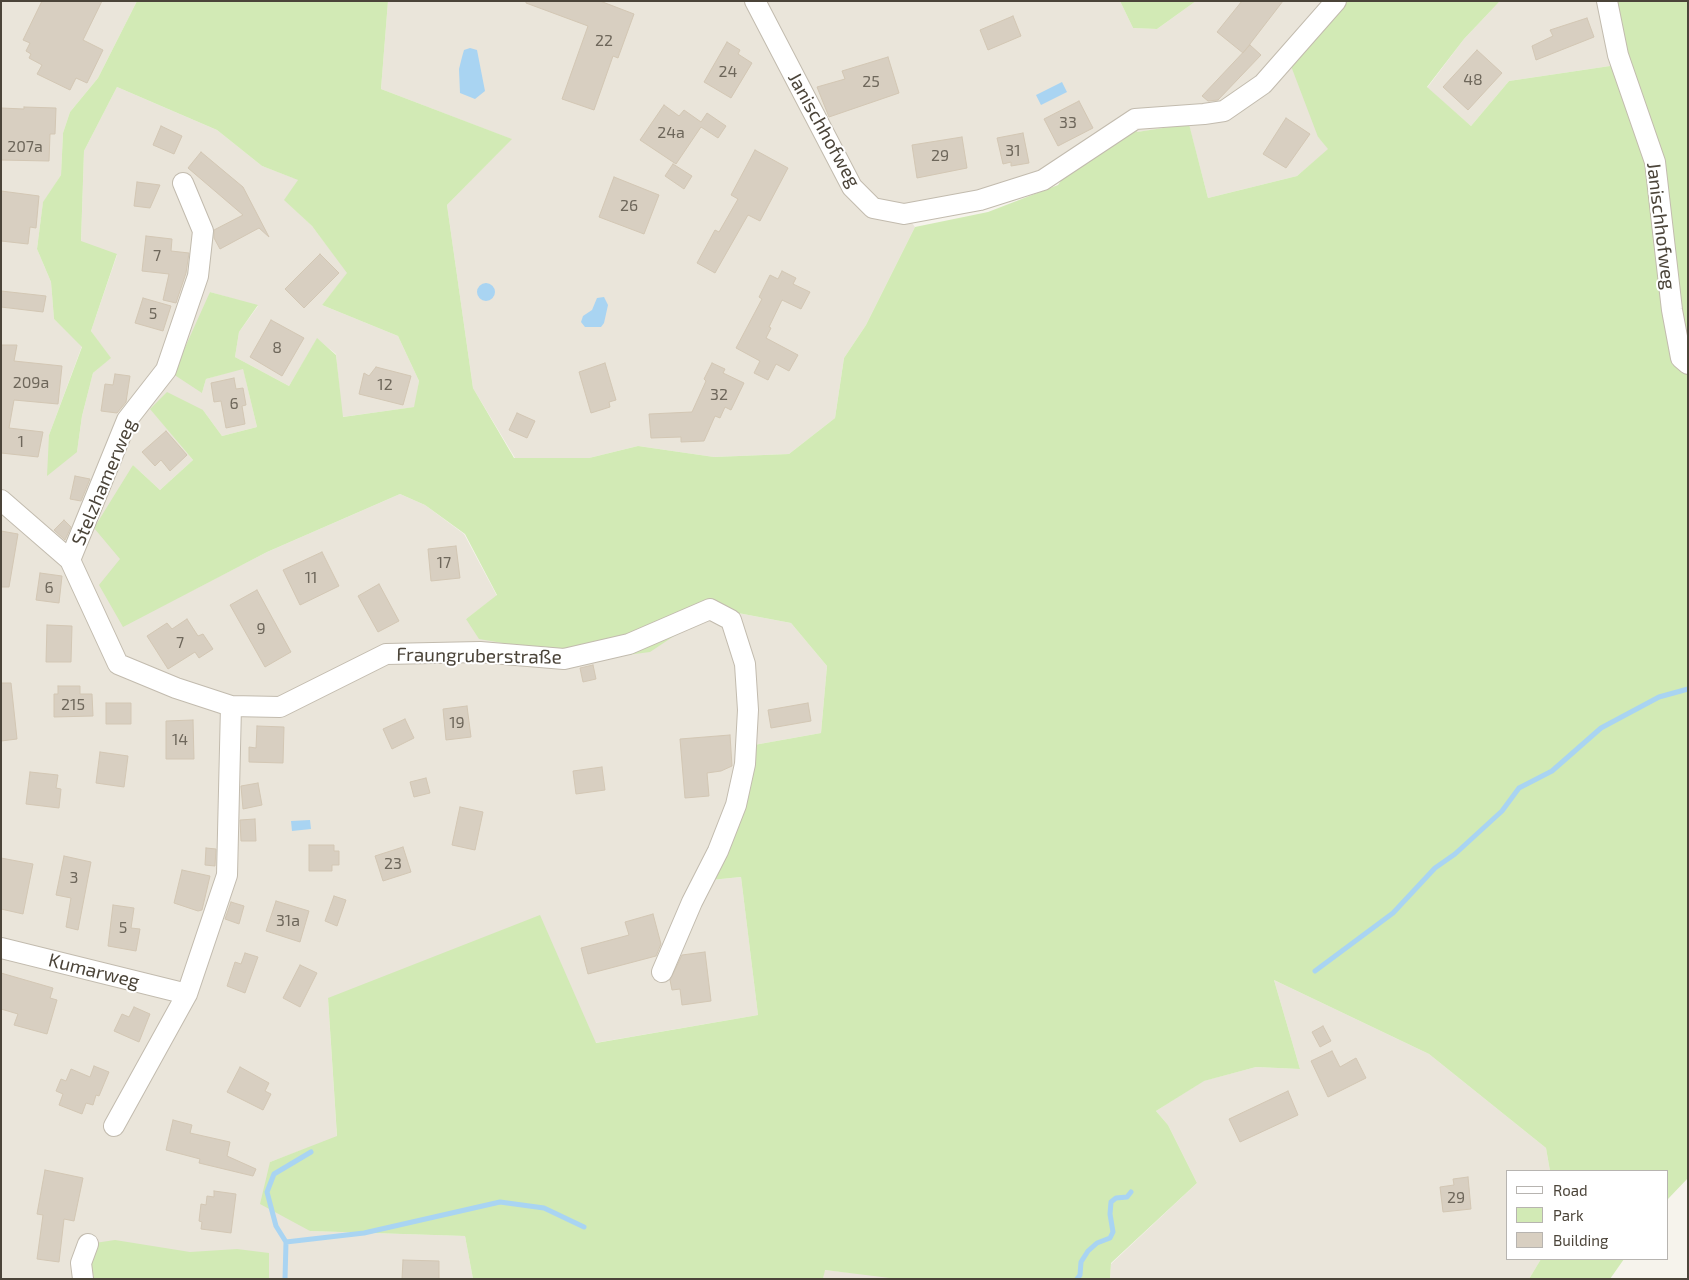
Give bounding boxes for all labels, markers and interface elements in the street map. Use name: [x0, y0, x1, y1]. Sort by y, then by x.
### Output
house number: 22: [595, 31, 613, 51]
house number: 24: [719, 62, 737, 82]
street label: Janischhofweg: [783, 68, 865, 192]
house number: 48: [1463, 70, 1483, 90]
house number: 25: [862, 72, 880, 92]
house number: 33: [1059, 113, 1077, 133]
house number: 24a: [657, 123, 685, 143]
house number: 207a: [7, 137, 43, 157]
house number: 31: [1005, 141, 1021, 161]
house number: 29: [931, 146, 949, 166]
street label: Janischhofweg: [1642, 161, 1680, 291]
house number: 26: [620, 196, 638, 216]
house number: 7: [153, 246, 161, 266]
house number: 5: [149, 304, 157, 324]
house number: 8: [272, 338, 282, 358]
house number: 209a: [13, 373, 49, 393]
house number: 12: [377, 375, 393, 395]
house number: 32: [710, 385, 728, 405]
house number: 6: [229, 394, 239, 414]
street label: Stelzhamerweg: [67, 415, 141, 549]
house number: 1: [18, 432, 24, 452]
house number: 17: [437, 553, 451, 573]
house number: 11: [305, 568, 317, 588]
house number: 6: [44, 578, 54, 598]
house number: 9: [256, 619, 266, 639]
house number: 7: [176, 633, 184, 653]
street label: Fraungruberstraße: [396, 643, 562, 669]
house number: 215: [61, 695, 85, 715]
house number: 19: [449, 713, 465, 733]
house number: 14: [172, 730, 188, 750]
house number: 23: [384, 854, 402, 874]
house number: 3: [70, 868, 78, 888]
house number: 31a: [276, 911, 300, 931]
house number: 5: [119, 918, 127, 938]
street label: Kumarweg: [46, 949, 142, 993]
legend: [1506, 1170, 1669, 1260]
text: Road: [1553, 1181, 1588, 1199]
house number: 29: [1447, 1188, 1465, 1208]
text: Park: [1553, 1206, 1584, 1224]
text: Building: [1553, 1231, 1608, 1249]

